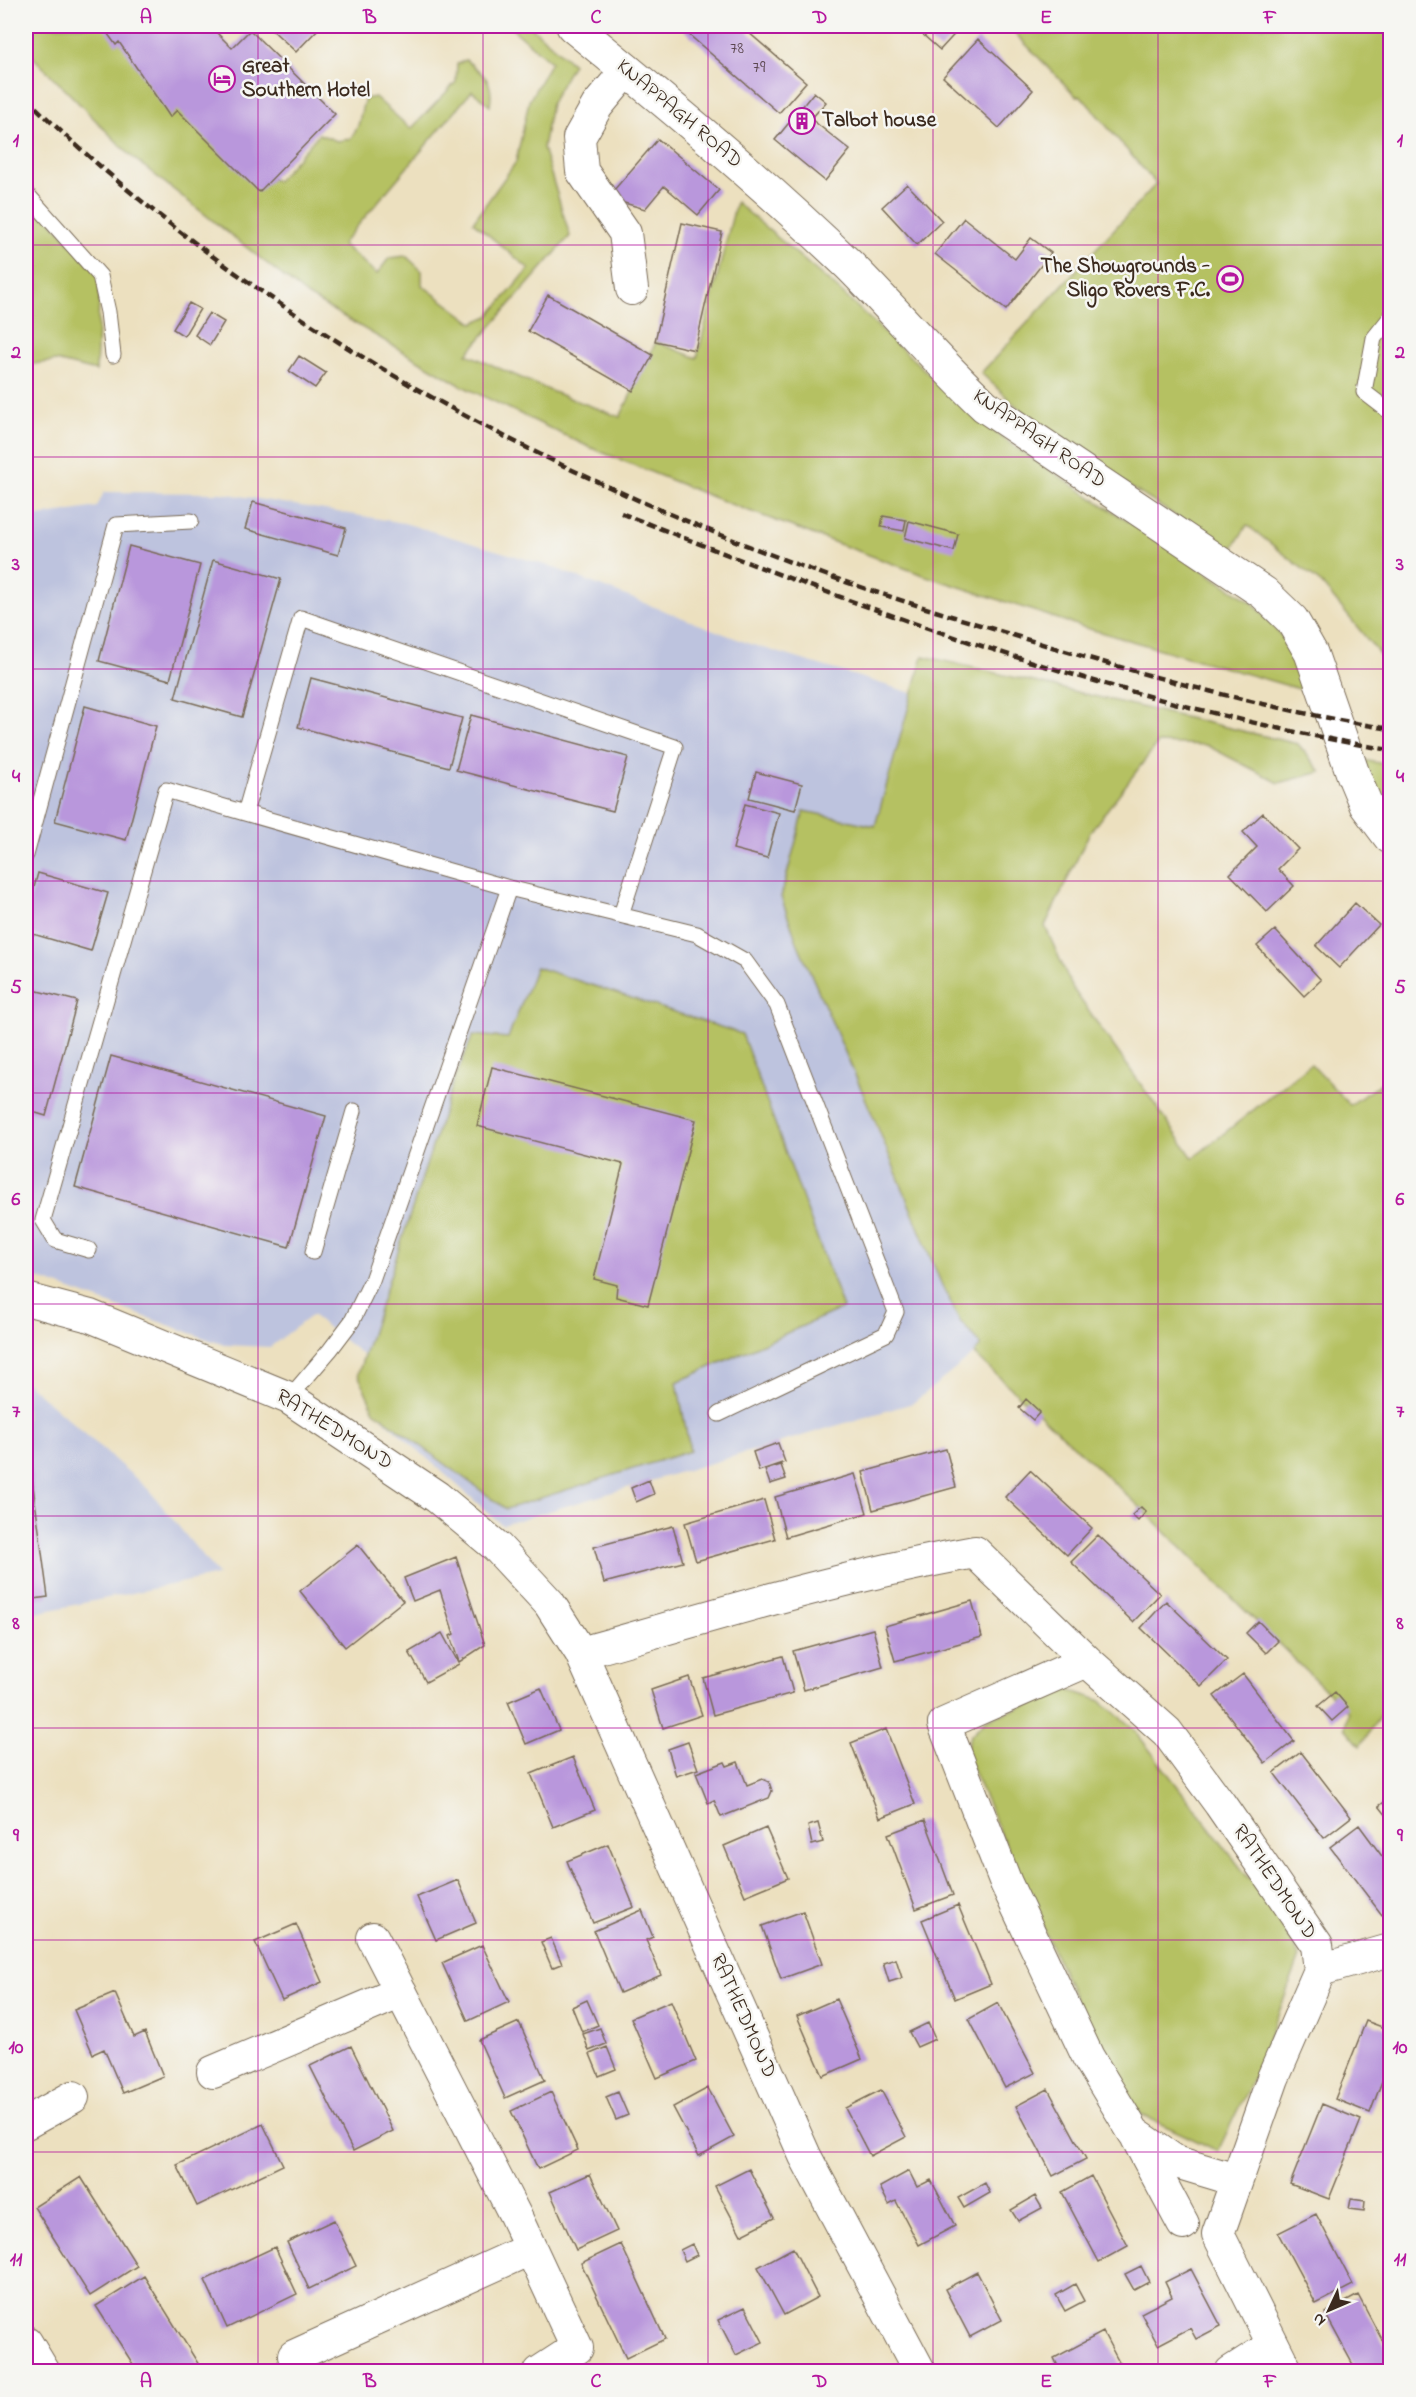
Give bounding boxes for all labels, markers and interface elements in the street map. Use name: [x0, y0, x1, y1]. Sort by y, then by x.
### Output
text: A: [140, 4, 152, 33]
text: B: [362, 4, 377, 33]
text: C: [591, 4, 602, 33]
text: D: [812, 4, 827, 33]
text: E: [1040, 4, 1052, 33]
text: F: [1263, 4, 1277, 33]
house number: 78: [730, 36, 744, 62]
place label: Great Southern Hotel: [242, 52, 370, 106]
street label: KNAPPAGH ROAD: [609, 52, 749, 176]
house number: 79: [753, 55, 766, 81]
hotel icon: Great Southern Hotel: [207, 64, 237, 94]
building icon: Talbot house: [787, 106, 817, 136]
place label: Talbot house: [822, 106, 937, 136]
text: 1: [13, 127, 20, 156]
text: 1: [1397, 127, 1404, 156]
place label: The Showgrounds - Sligo Rovers F.C.: [1040, 252, 1211, 308]
sports icon: The Showgrounds - Sligo Rovers F.C.: [1215, 264, 1245, 294]
text: 2: [10, 339, 21, 368]
text: 2: [1394, 339, 1405, 368]
street label: KNAPPAGH ROAD: [966, 382, 1112, 496]
text: 3: [11, 551, 20, 580]
text: 3: [1395, 551, 1404, 580]
text: 4: [12, 763, 21, 792]
text: 4: [1396, 763, 1405, 792]
text: 5: [10, 974, 22, 1003]
text: 5: [1394, 974, 1406, 1003]
text: 6: [12, 1186, 21, 1215]
text: 6: [1396, 1186, 1405, 1215]
street label: RATHEDMOND: [270, 1382, 398, 1478]
text: 7: [12, 1398, 21, 1427]
text: 7: [1396, 1398, 1405, 1427]
text: 8: [11, 1610, 20, 1639]
text: 8: [1395, 1610, 1404, 1639]
street label: RATHEDMOND: [1224, 1818, 1324, 1946]
text: 9: [12, 1822, 20, 1851]
text: 9: [1396, 1822, 1404, 1851]
street label: RATHEDMOND: [702, 1949, 784, 2083]
text: 10: [9, 2034, 24, 2063]
text: 10: [1393, 2034, 1408, 2063]
text: 11: [10, 2246, 23, 2275]
text: 11: [1394, 2246, 1407, 2275]
north arrow: [1299, 2280, 1359, 2340]
text: N: [1307, 2307, 1332, 2331]
text: A: [140, 2368, 152, 2397]
text: B: [362, 2368, 377, 2397]
text: C: [591, 2368, 602, 2397]
text: D: [812, 2368, 827, 2397]
text: E: [1040, 2368, 1052, 2397]
text: F: [1263, 2368, 1277, 2397]

